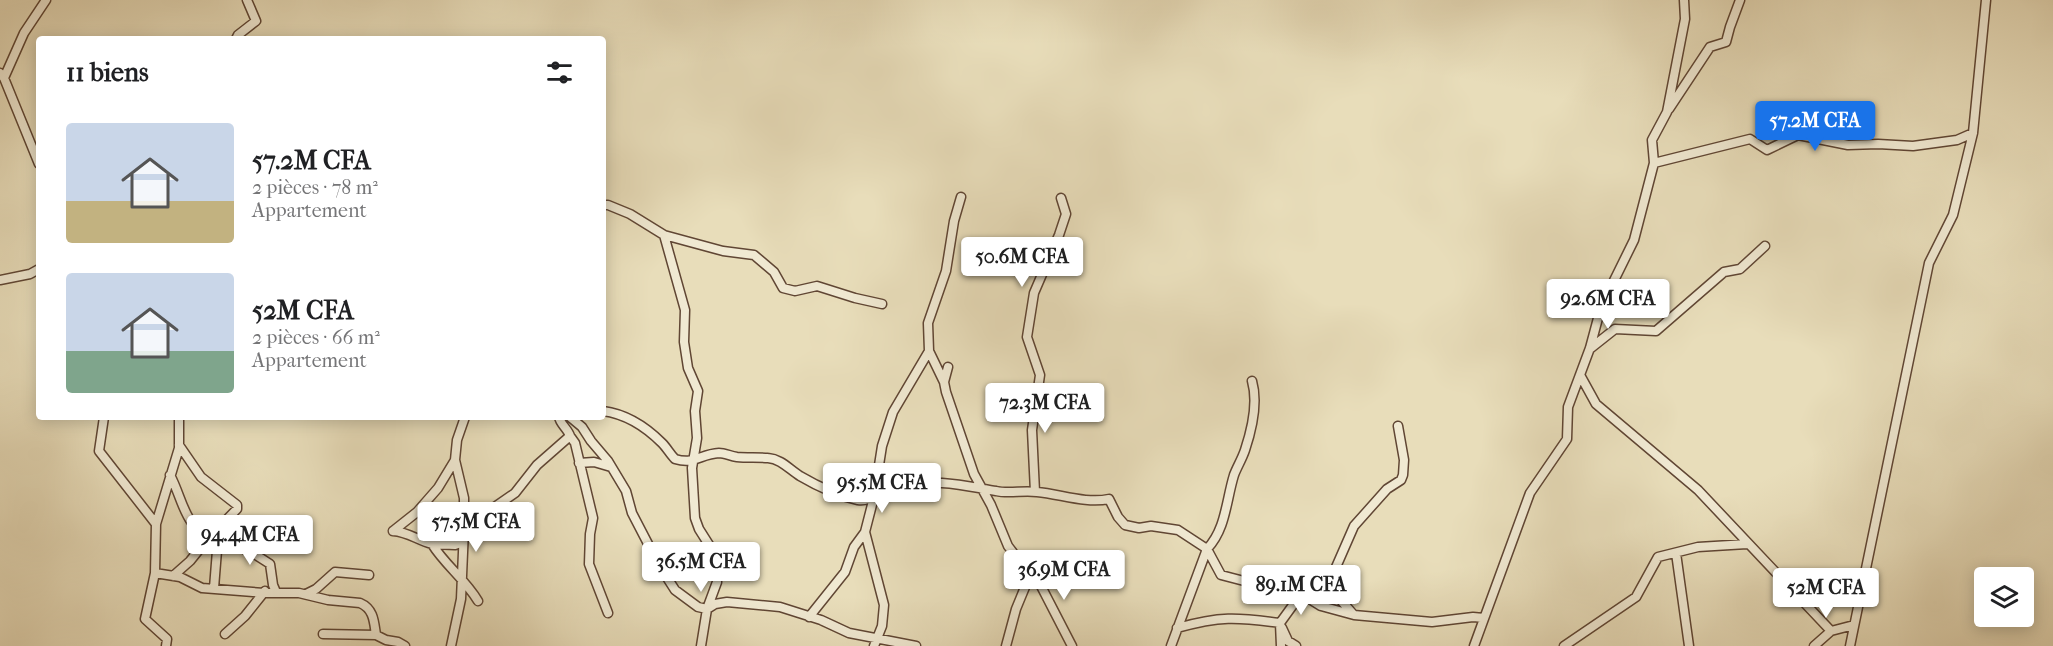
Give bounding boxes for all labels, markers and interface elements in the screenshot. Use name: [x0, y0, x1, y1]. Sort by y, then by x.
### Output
icon: filters: [543, 56, 576, 89]
text: 11 biens: [66, 57, 149, 88]
pin: 57.2M CFA: [1746, 101, 1884, 152]
text: 57.2M CFA: [1769, 109, 1861, 132]
text: 57.2M CFA: [252, 145, 371, 176]
icon: home: [114, 147, 186, 219]
text: 2 pièces · 78 m²: [252, 176, 378, 199]
text: Appartement: [252, 199, 367, 222]
pin: 50.6M CFA: [953, 237, 1091, 288]
text: 50.6M CFA: [975, 245, 1069, 268]
pin: 92.6M CFA: [1539, 279, 1677, 330]
text: 92.6M CFA: [1561, 287, 1655, 310]
text: 52M CFA: [252, 295, 354, 326]
icon: home: [114, 297, 186, 369]
text: 2 pièces · 66 m²: [252, 326, 380, 349]
text: Appartement: [252, 349, 367, 372]
pin: 72.3M CFA: [976, 383, 1114, 434]
text: 72.3M CFA: [999, 391, 1091, 414]
pin: 95.5M CFA: [813, 463, 951, 514]
text: 95.5M CFA: [837, 471, 927, 494]
pin: 57.5M CFA: [407, 502, 545, 553]
text: 57.5M CFA: [431, 510, 521, 533]
pin: 94.4M CFA: [181, 515, 319, 566]
text: 94.4M CFA: [201, 523, 299, 546]
pin: 36.5M CFA: [632, 542, 770, 593]
text: 36.5M CFA: [656, 550, 746, 573]
pin: 36.9M CFA: [995, 550, 1133, 601]
text: 36.9M CFA: [1018, 558, 1110, 581]
pin: 89.1M CFA: [1232, 565, 1370, 616]
map controls: [1974, 567, 2034, 627]
button: layers: [1974, 567, 2034, 627]
pin: 52M CFA: [1771, 568, 1881, 619]
text: 89.1M CFA: [1256, 573, 1346, 596]
text: 52M CFA: [1787, 576, 1865, 599]

